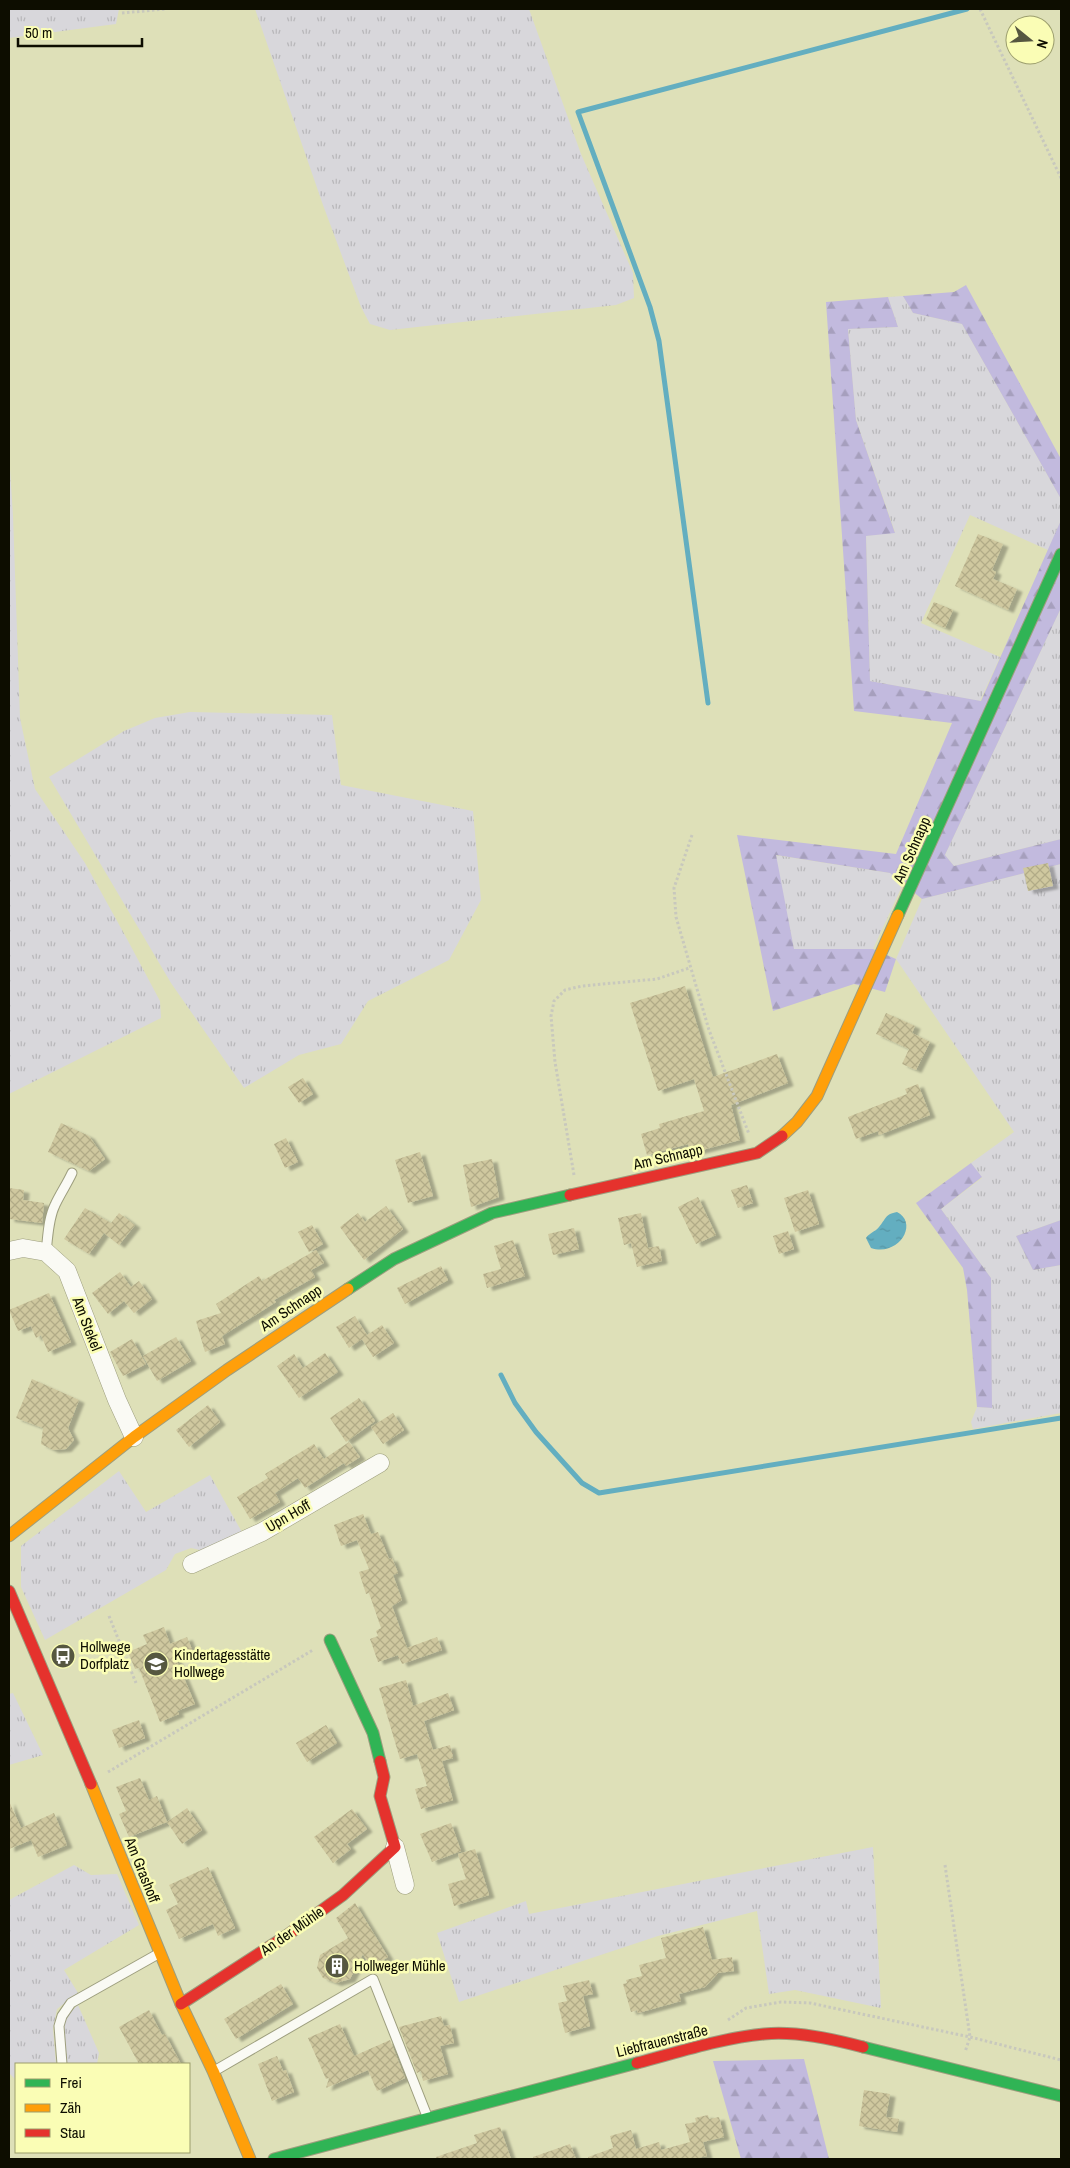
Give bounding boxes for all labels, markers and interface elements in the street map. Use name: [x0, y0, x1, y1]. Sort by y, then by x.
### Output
scale bar: [18, 15, 141, 47]
north arrow: [1005, 15, 1055, 65]
text: 50 m: [25, 22, 52, 43]
text: N: [1033, 37, 1052, 51]
street label: Am Schnapp: [887, 813, 936, 887]
street label: Am Schnapp: [630, 1138, 705, 1175]
street label: Am Schnapp: [255, 1279, 326, 1337]
street label: Am Stekel: [67, 1293, 107, 1354]
street label: Upn Hoff: [262, 1494, 314, 1537]
place label: Hollwege Dorfplatz: [80, 1636, 131, 1674]
bus stop icon: Hollwege Dorfplatz: [50, 1643, 76, 1669]
place label: Kindertagesstätte Hollwege: [174, 1644, 271, 1682]
school or university icon: Kindertagesstätte Hollwege: [143, 1651, 169, 1677]
street label: Am Grashoff: [119, 1833, 165, 1906]
street label: An der Mühle: [255, 1901, 328, 1961]
building icon: Hollweger Mühle: [324, 1953, 350, 1979]
place label: Hollweger Mühle: [354, 1955, 446, 1976]
street label: Liebfrauenstraße: [614, 2019, 710, 2062]
legend: [15, 2063, 190, 2153]
text: Frei: [60, 2072, 82, 2093]
text: Zäh: [60, 2097, 81, 2118]
text: Stau: [60, 2122, 85, 2143]

